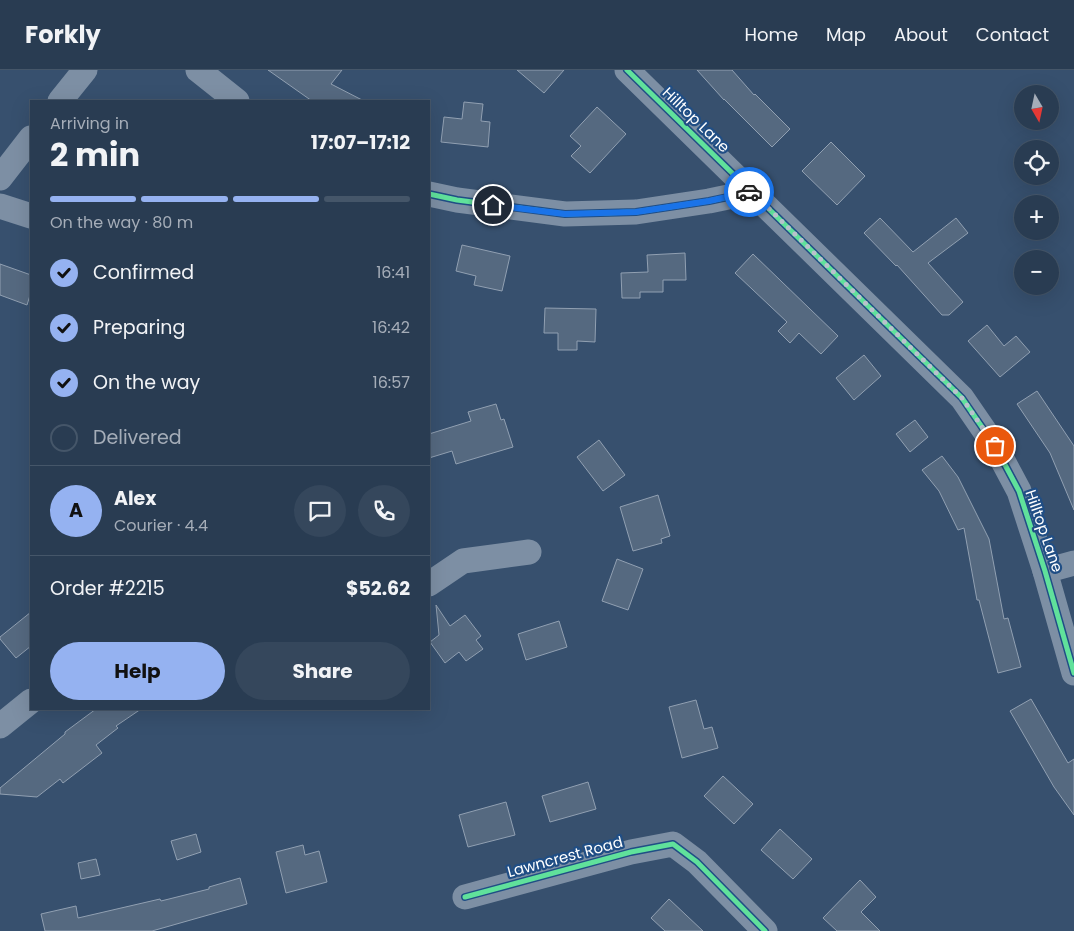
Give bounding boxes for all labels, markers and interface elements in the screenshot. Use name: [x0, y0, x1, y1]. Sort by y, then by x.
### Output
text: Forkly: [25, 18, 101, 51]
text: Home: [744, 22, 798, 47]
text: Map: [826, 22, 866, 47]
text: About: [894, 22, 948, 47]
text: Contact: [976, 22, 1049, 47]
street label: Hilltop Lane: [658, 82, 735, 157]
north arrow: [1014, 85, 1059, 130]
map controls: [1014, 85, 1059, 295]
text: Arriving in: [50, 112, 129, 135]
text: 17:07–17:12: [311, 129, 410, 156]
text: 2 min: [50, 132, 140, 177]
button: locate: [1014, 140, 1059, 185]
courier: [724, 167, 774, 217]
icon: car: [735, 178, 763, 206]
pin: [472, 184, 514, 226]
icon: home: [479, 191, 507, 219]
button: +: [1014, 195, 1059, 240]
text: On the way · 80 m: [50, 211, 193, 234]
button: −: [1014, 250, 1059, 295]
icon: check: [50, 259, 78, 287]
text: Confirmed: [93, 259, 194, 286]
text: 16:41: [376, 261, 410, 284]
icon: check: [50, 314, 78, 342]
text: Preparing: [93, 314, 185, 341]
text: 16:42: [372, 316, 410, 339]
icon: check: [50, 369, 78, 397]
text: On the way: [93, 369, 200, 396]
text: 16:57: [373, 371, 410, 394]
text: Delivered: [93, 424, 182, 451]
pin: [974, 425, 1016, 467]
icon: bag: [981, 432, 1009, 460]
text: Alex: [114, 485, 156, 512]
button: chat: [294, 485, 346, 537]
button: phone: [358, 485, 410, 537]
street label: Hilltop Lane: [1021, 487, 1068, 575]
text: A: [69, 497, 83, 524]
text: Courier · 4.4: [114, 514, 208, 537]
text: Order #2215: [50, 575, 165, 602]
text: $52.62: [346, 575, 410, 602]
button: Help: [50, 642, 225, 700]
button: Share: [235, 642, 410, 700]
street label: Lawncrest Road: [505, 831, 625, 882]

